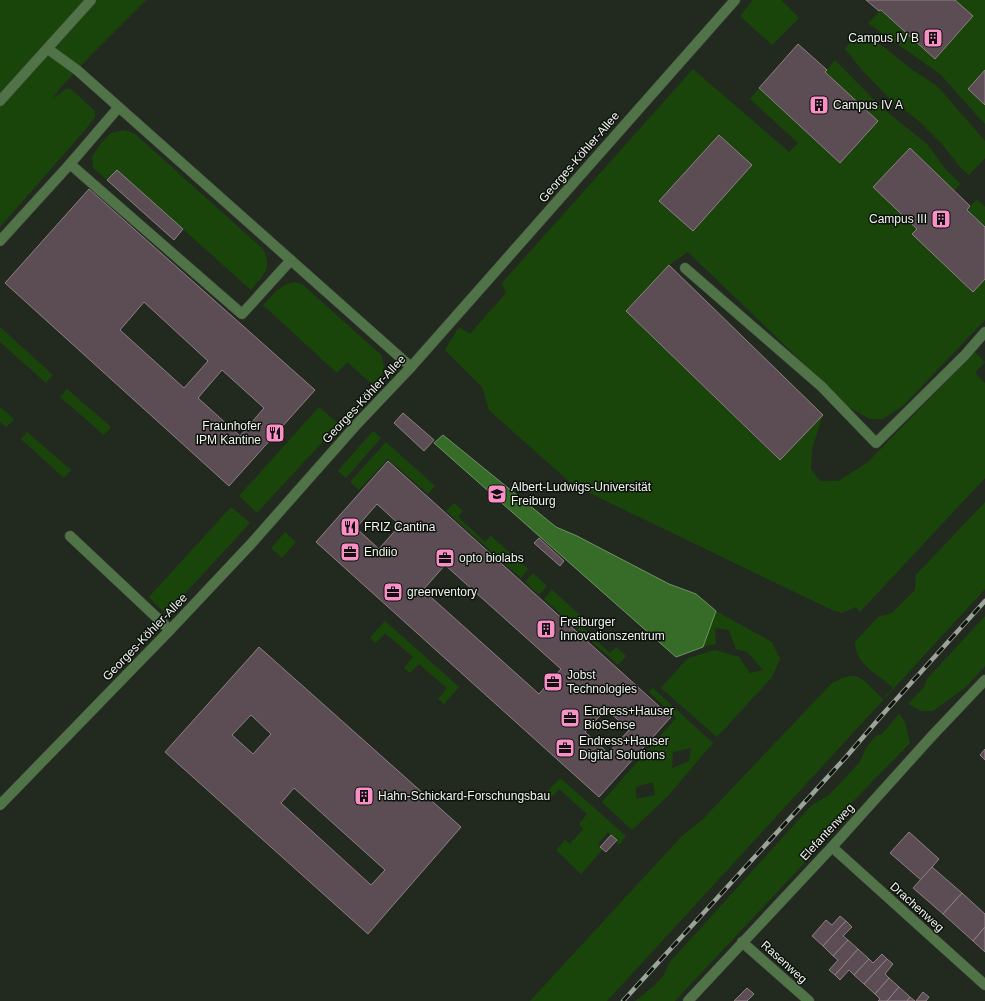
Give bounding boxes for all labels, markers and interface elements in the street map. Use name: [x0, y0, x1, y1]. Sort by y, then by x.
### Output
building icon: Campus IV B: [922, 27, 944, 49]
place label: Campus IV B: [848, 31, 919, 45]
building icon: Campus IV A: [808, 94, 830, 116]
place label: Campus IV A: [833, 98, 903, 112]
street label: Georges-Köhler-Allee: [536, 109, 622, 205]
building icon: Campus III: [930, 208, 952, 230]
place label: Campus III: [869, 212, 927, 226]
street label: Georges-Köhler-Allee: [320, 352, 409, 446]
place label: Fraunhofer IPM Kantine: [196, 419, 261, 447]
restaurant icon: Fraunhofer IPM Kantine: [264, 422, 286, 444]
place label: Albert-Ludwigs-Universität Freiburg: [511, 480, 652, 508]
school or university icon: Albert-Ludwigs-Universität Freiburg: [486, 483, 508, 505]
restaurant icon: FRIZ Cantina: [339, 516, 361, 538]
place label: FRIZ Cantina: [364, 520, 436, 534]
office icon: Endiio: [339, 541, 361, 563]
place label: Endiio: [364, 545, 398, 559]
office icon: opto biolabs: [434, 547, 456, 569]
place label: opto biolabs: [459, 551, 524, 565]
office icon: greenventory: [382, 581, 404, 603]
place label: greenventory: [407, 585, 477, 599]
street label: Georges-Köhler-Allee: [100, 590, 190, 683]
place label: Freiburger Innovationszentrum: [560, 615, 665, 643]
building icon: Freiburger Innovationszentrum: [535, 618, 557, 640]
place label: Jobst Technologies: [567, 668, 637, 696]
office icon: Jobst Technologies: [542, 671, 564, 693]
place label: Endress+Hauser BioSense: [584, 704, 674, 732]
office icon: Endress+Hauser BioSense: [559, 707, 581, 729]
place label: Endress+Hauser Digital Solutions: [579, 734, 669, 762]
office icon: Endress+Hauser Digital Solutions: [554, 737, 576, 759]
building icon: Hahn-Schickard-Forschungsbau: [353, 785, 375, 807]
place label: Hahn-Schickard-Forschungsbau: [378, 789, 550, 803]
street label: Elefantenweg: [797, 801, 857, 863]
street label: Drachenweg: [887, 879, 947, 935]
street label: Rasenweg: [758, 938, 810, 986]

